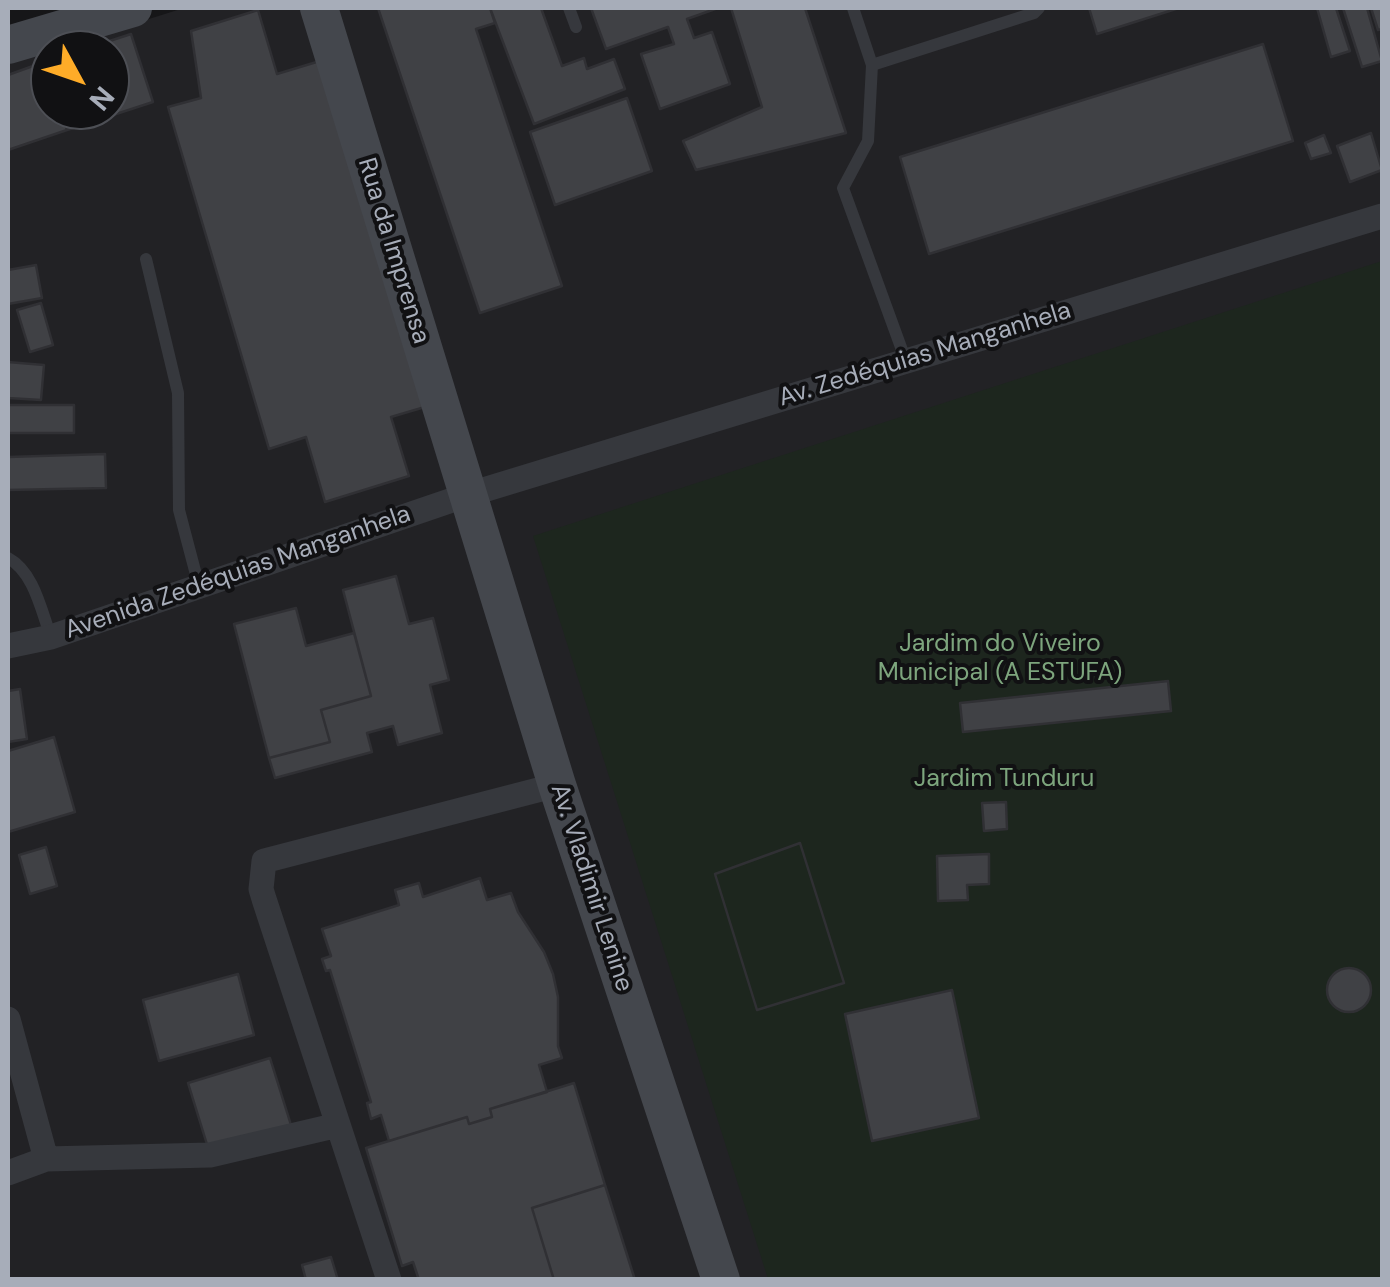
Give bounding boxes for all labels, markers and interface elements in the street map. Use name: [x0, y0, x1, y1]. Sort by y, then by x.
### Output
north arrow: [30, 30, 130, 130]
text: N: [81, 79, 123, 118]
street label: Rua da Imprensa: [351, 155, 435, 347]
street label: Av. Zedéquias Manganhela: [775, 296, 1075, 414]
street label: Avenida Zedéquias Manganhela: [61, 500, 415, 646]
park label: Jardim do Viveiro Municipal (A ESTUFA): [878, 629, 1122, 688]
park label: Jardim Tunduru: [914, 764, 1094, 794]
street label: Av. Vladimir Lenine: [543, 780, 639, 996]

